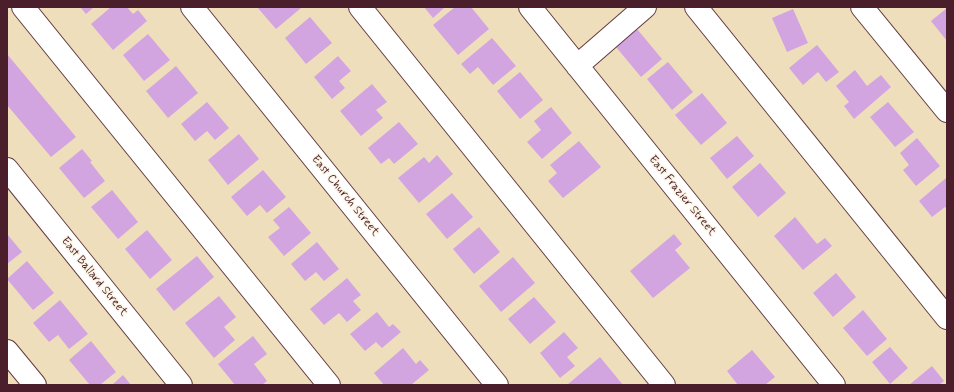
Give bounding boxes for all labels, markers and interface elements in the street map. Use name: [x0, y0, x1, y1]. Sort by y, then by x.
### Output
street label: East Church Street: [308, 153, 382, 239]
street label: East Frazier Street: [645, 153, 719, 239]
street label: East Ballard Street: [58, 234, 130, 320]

